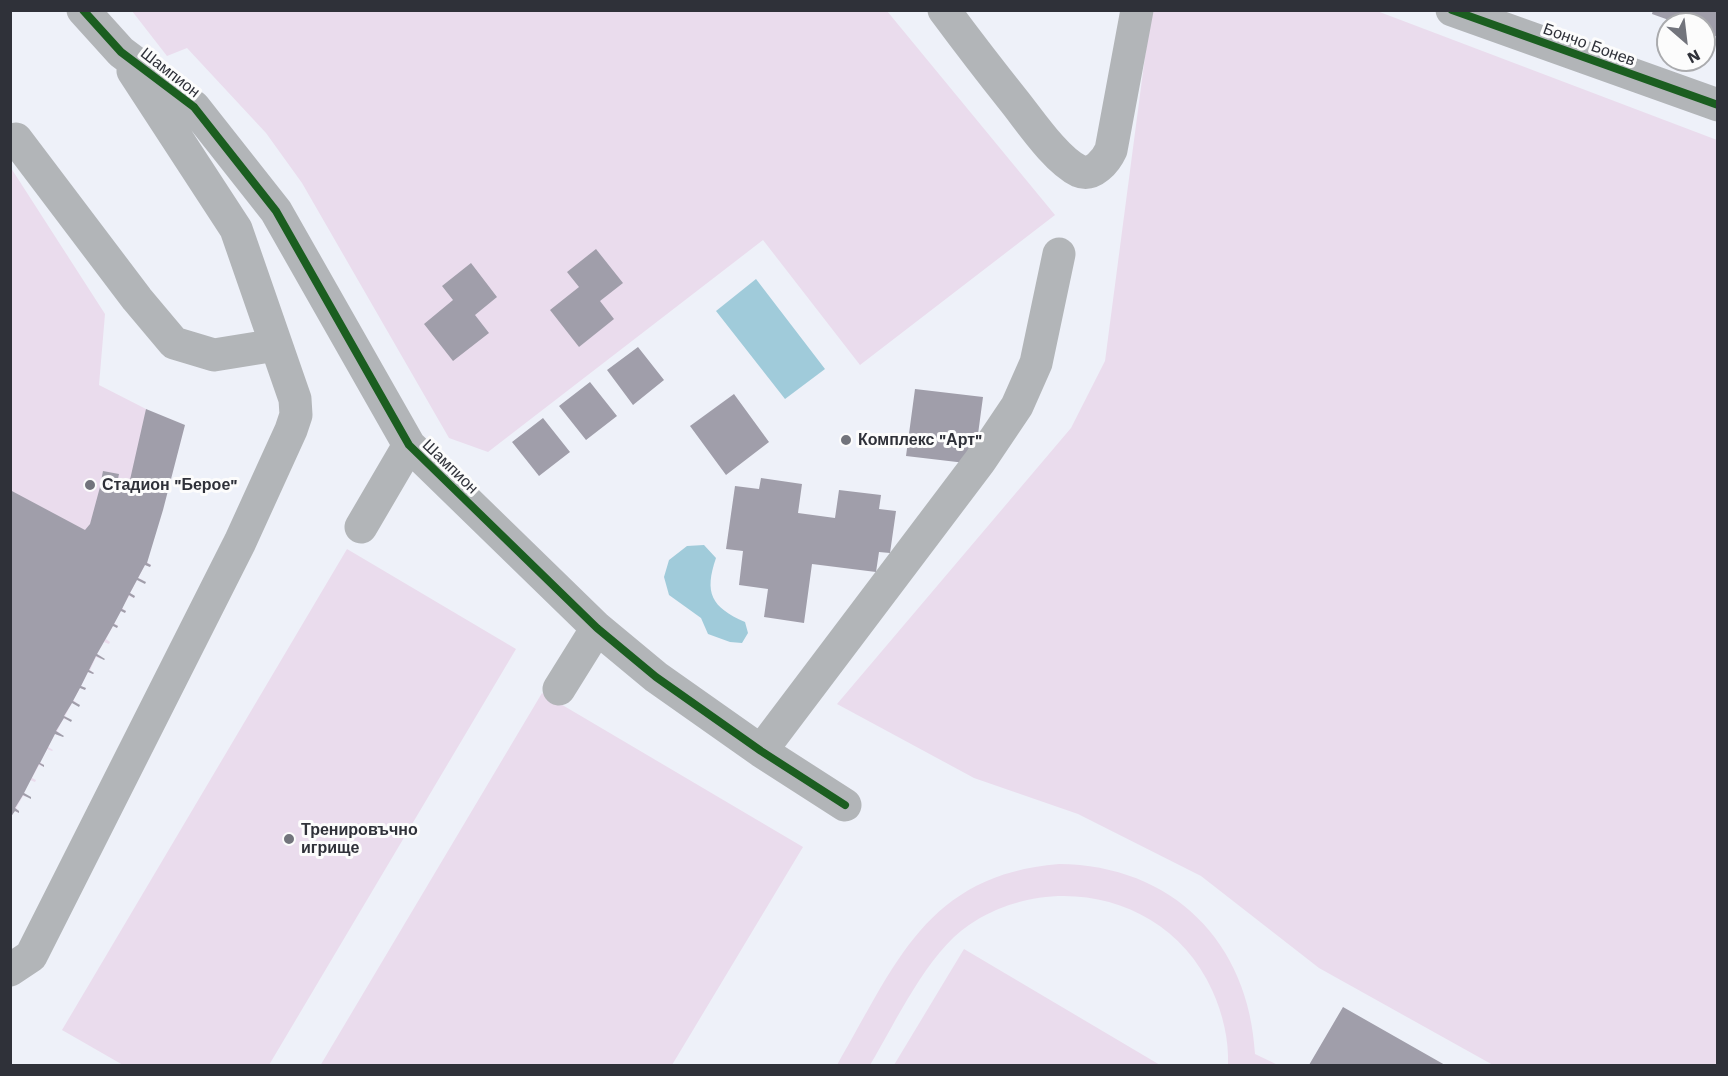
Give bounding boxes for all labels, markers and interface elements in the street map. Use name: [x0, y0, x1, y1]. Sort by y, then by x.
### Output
north arrow: [1656, 12, 1716, 72]
street label: Бончо Бонев: [1540, 19, 1638, 71]
street label: Шампион: [137, 44, 203, 102]
text: N: [1684, 45, 1703, 68]
place label: Комплекс "Арт": [858, 430, 982, 450]
marker: Комплекс "Арт": [839, 433, 853, 447]
street label: Шампион: [418, 436, 482, 498]
place label: Стадион "Берое": [102, 475, 237, 495]
marker: Стадион "Берое": [83, 478, 97, 492]
place label: Тренировъчно игрище: [301, 820, 418, 858]
marker: Тренировъчно игрище: [282, 832, 296, 846]

